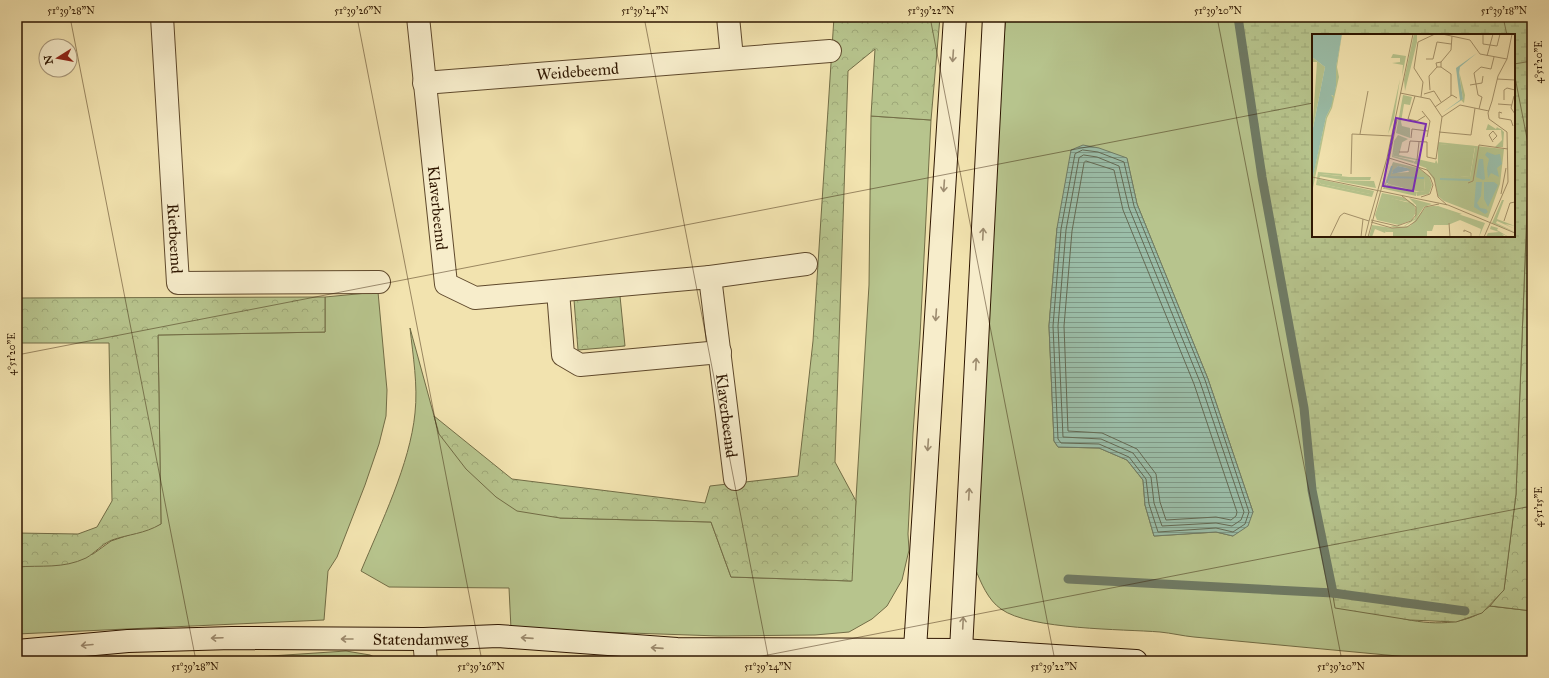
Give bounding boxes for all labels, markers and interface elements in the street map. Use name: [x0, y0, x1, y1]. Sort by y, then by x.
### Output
text: 51°39'28"N: [47, 5, 95, 17]
text: 51°39'26"N: [334, 5, 382, 17]
text: 51°39'24"N: [621, 5, 669, 17]
text: 51°39'22"N: [907, 5, 955, 17]
text: 51°39'20"N: [1194, 5, 1243, 17]
text: 51°39'18"N: [1481, 5, 1528, 17]
inset map: [1312, 34, 1515, 237]
north arrow: [38, 38, 78, 78]
text: 4°51'20"E: [1533, 41, 1545, 83]
one-way arrow: [949, 49, 956, 62]
text: N: [41, 53, 56, 66]
street label: Weidebeemd: [535, 58, 620, 84]
street label: Klaverbeemd: [424, 165, 452, 251]
one-way arrow: [941, 179, 948, 192]
street label: Rietbeemd: [164, 203, 187, 274]
one-way arrow: [979, 228, 986, 241]
one-way arrow: [933, 308, 940, 321]
text: 4°51'20"E: [6, 333, 18, 375]
one-way arrow: [972, 358, 980, 371]
street label: Klaverbeemd: [712, 372, 742, 459]
one-way arrow: [924, 438, 932, 451]
text: 4°51'15"E: [1533, 487, 1545, 527]
one-way arrow: [966, 488, 973, 501]
one-way arrow: [959, 617, 966, 630]
street label: Statendamweg: [373, 628, 469, 649]
one-way arrow: [211, 635, 224, 642]
one-way arrow: [341, 635, 354, 643]
one-way arrow: [521, 635, 534, 642]
one-way arrow: [81, 641, 94, 648]
one-way arrow: [650, 644, 663, 651]
text: 51°39'28"N: [171, 661, 219, 673]
text: 51°39'26"N: [457, 661, 505, 673]
text: 51°39'24"N: [744, 661, 792, 673]
text: 51°39'22"N: [1030, 661, 1078, 673]
text: 51°39'20"N: [1317, 661, 1366, 673]

